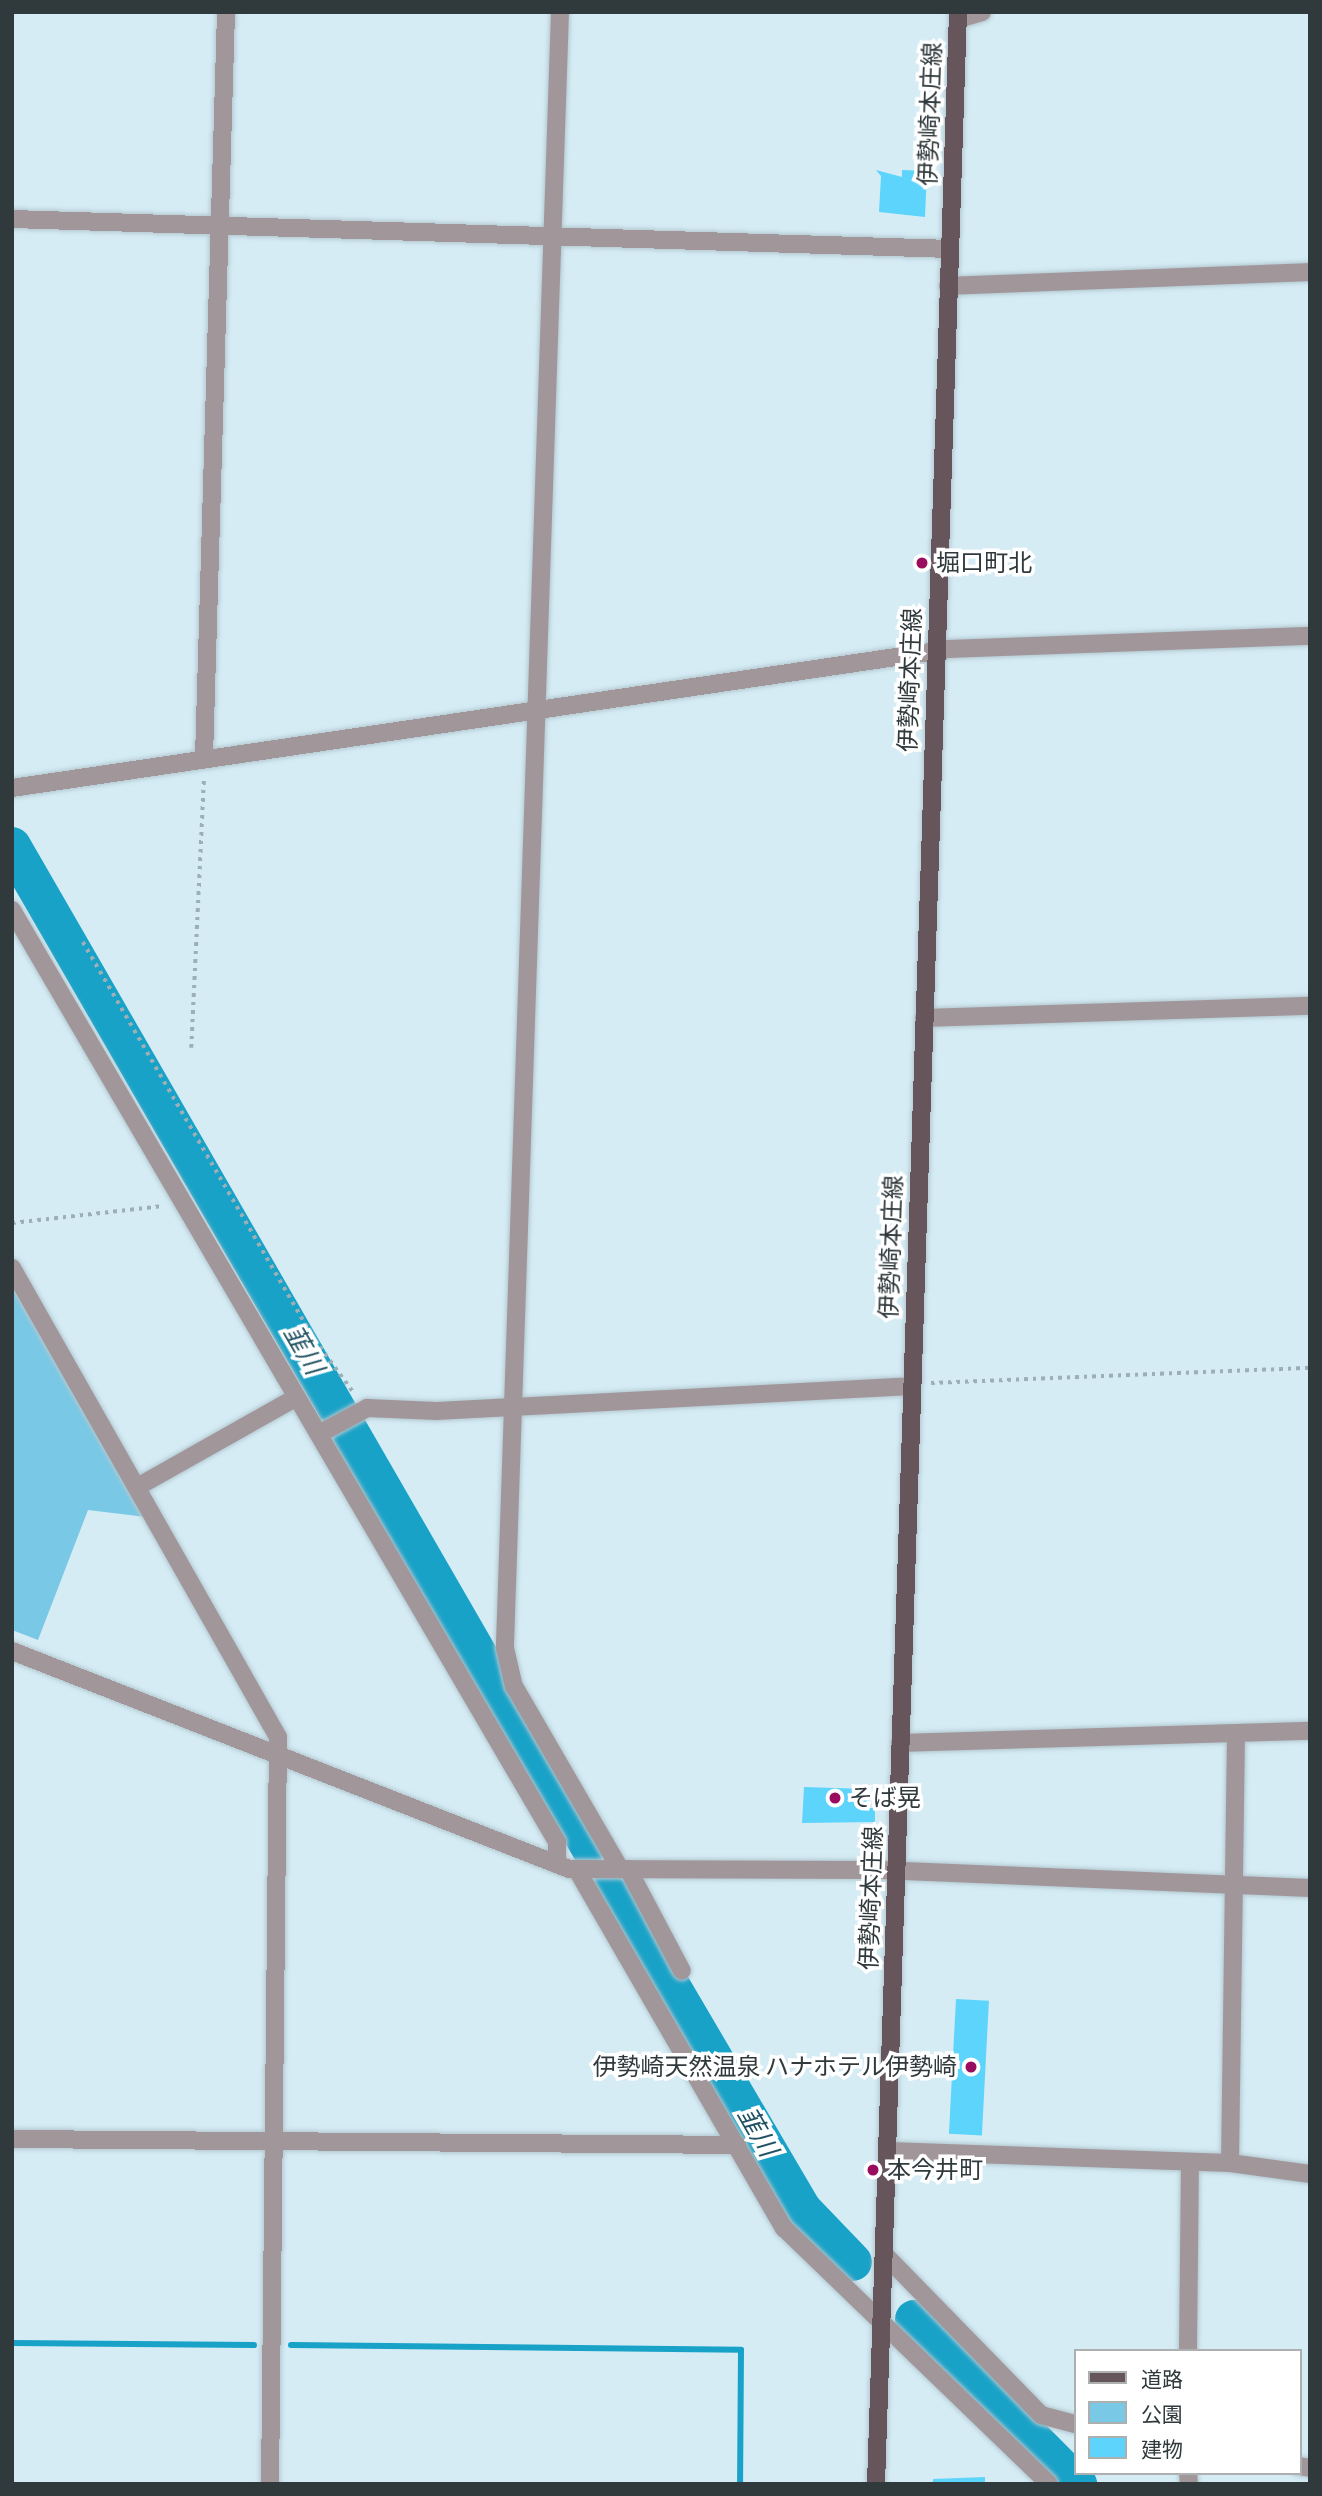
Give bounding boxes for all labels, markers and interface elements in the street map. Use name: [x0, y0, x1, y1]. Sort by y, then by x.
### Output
street label: 伊勢崎本庄線: [913, 42, 947, 186]
place label: 堀口町北: [936, 549, 1032, 577]
marker: 堀口町北: [914, 555, 930, 571]
street label: 伊勢崎本庄線: [893, 608, 927, 752]
street label: 伊勢崎本庄線: [874, 1175, 908, 1319]
water label: 韮川: [276, 1320, 330, 1380]
place label: そば晃: [849, 1784, 921, 1812]
marker: そば晃: [827, 1790, 843, 1806]
street label: 伊勢崎本庄線: [854, 1826, 888, 1970]
place label: 伊勢崎天然温泉 ハナホテル伊勢崎: [593, 2053, 957, 2081]
marker: 伊勢崎天然温泉 ハナホテル伊勢崎: [963, 2059, 979, 2075]
water label: 韮川: [730, 2102, 784, 2162]
place label: 本今井町: [887, 2156, 983, 2184]
marker: 本今井町: [865, 2162, 881, 2178]
legend: [1074, 2349, 1301, 2475]
text: 道路: [1141, 2368, 1183, 2392]
text: 公園: [1141, 2403, 1183, 2427]
text: 建物: [1141, 2438, 1183, 2462]

